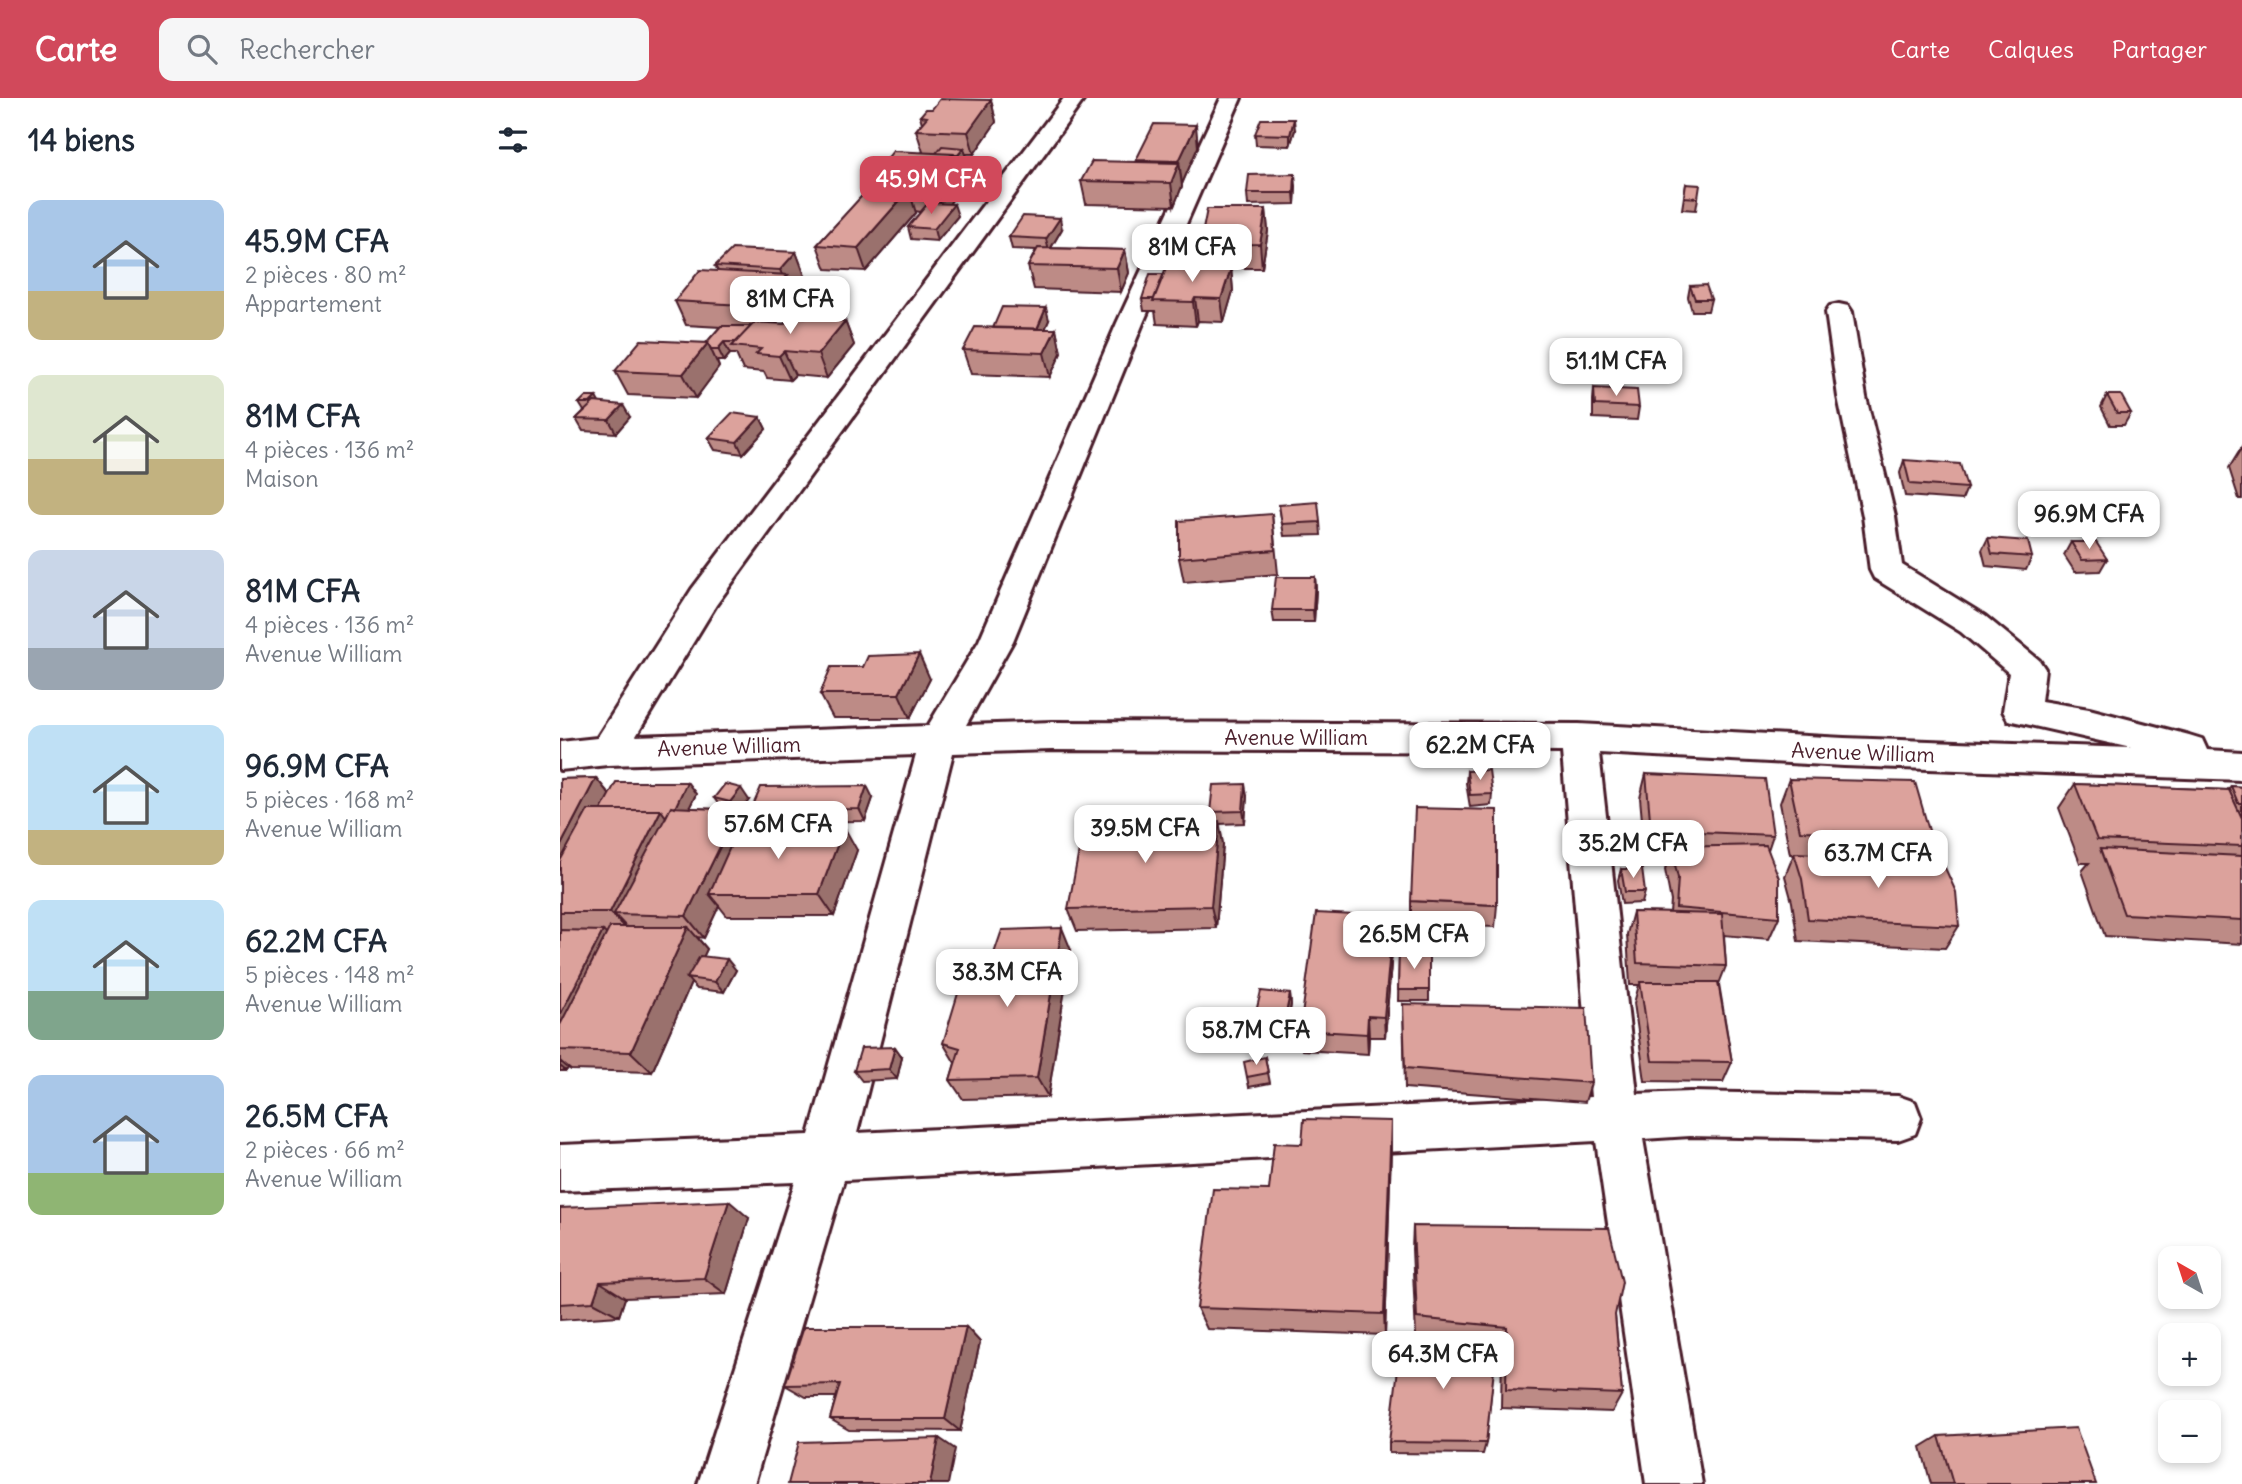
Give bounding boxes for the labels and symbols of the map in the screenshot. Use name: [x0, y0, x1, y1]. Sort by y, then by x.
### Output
pin: 45.9M CFA: [851, 156, 1011, 216]
pin: 81M CFA: [1127, 225, 1257, 284]
pin: 81M CFA: [725, 276, 855, 336]
pin: 51.1M CFA: [1536, 338, 1696, 398]
pin: 96.9M CFA: [2009, 491, 2169, 551]
pin: 62.2M CFA: [1400, 722, 1560, 782]
street label: Avenue William: [1224, 724, 1368, 751]
street label: Avenue William: [657, 731, 801, 762]
street label: Avenue William: [1791, 737, 1935, 768]
pin: 57.6M CFA: [698, 802, 858, 861]
pin: 39.5M CFA: [1065, 806, 1225, 865]
pin: 35.2M CFA: [1553, 820, 1713, 880]
pin: 63.7M CFA: [1798, 830, 1958, 890]
pin: 26.5M CFA: [1334, 912, 1494, 971]
pin: 38.3M CFA: [927, 950, 1087, 1009]
pin: 58.7M CFA: [1176, 1007, 1336, 1067]
north arrow: [2158, 1246, 2221, 1309]
pin: 64.3M CFA: [1363, 1332, 1523, 1391]

